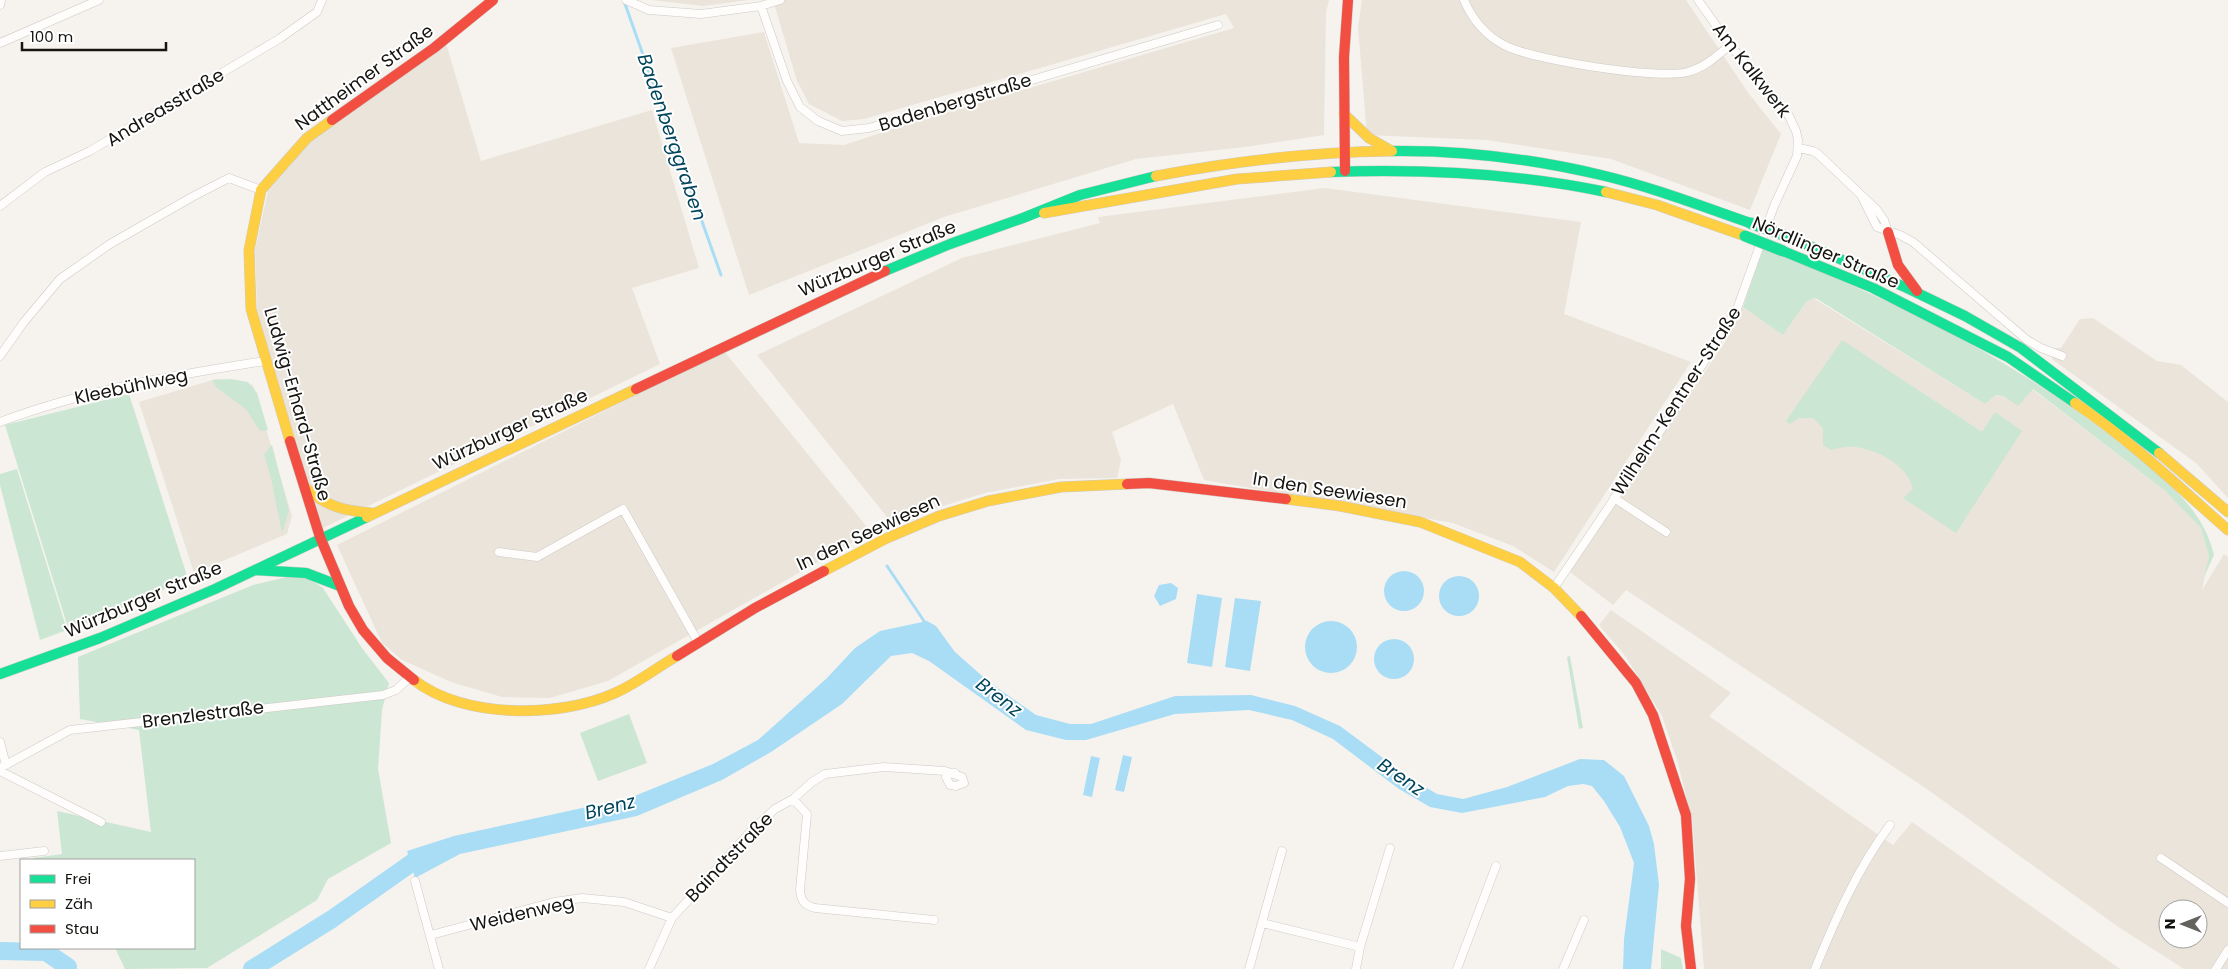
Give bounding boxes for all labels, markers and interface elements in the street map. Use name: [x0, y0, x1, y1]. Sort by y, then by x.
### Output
street label: Am Kalkwerk: [1707, 17, 1797, 123]
street label: Nattheimer Straße: [290, 18, 438, 136]
scale bar: [22, 20, 166, 52]
text: 100 m: [30, 26, 73, 47]
water label: Badenberggraben: [631, 50, 713, 224]
street label: Andreasstraße: [101, 62, 229, 152]
street label: Badenbergstraße: [876, 67, 1034, 137]
street label: Nördlinger Straße: [1749, 210, 1903, 294]
street label: Würzburger Straße: [794, 214, 960, 302]
street label: Wilhelm-Kentner-Straße: [1605, 302, 1747, 500]
street label: Ludwig-Erhard-Straße: [258, 304, 338, 504]
street label: Kleebühlweg: [72, 362, 190, 410]
street label: Würzburger Straße: [428, 382, 592, 476]
street label: In den Seewiesen: [1251, 465, 1409, 515]
street label: In den Seewiesen: [792, 488, 944, 576]
street label: Würzburger Straße: [60, 555, 226, 643]
water label: Brenz: [970, 671, 1028, 723]
street label: Brenzlestraße: [141, 694, 265, 734]
water label: Brenz: [1372, 751, 1430, 803]
water label: Brenz: [582, 788, 639, 826]
street label: Baindtstraße: [680, 807, 778, 907]
legend: [20, 859, 195, 949]
text: Frei: [65, 868, 91, 889]
street label: Weidenweg: [468, 889, 576, 937]
text: Zäh: [65, 893, 93, 914]
north arrow: [2158, 899, 2208, 949]
text: Stau: [65, 918, 99, 939]
text: N: [2160, 919, 2180, 929]

